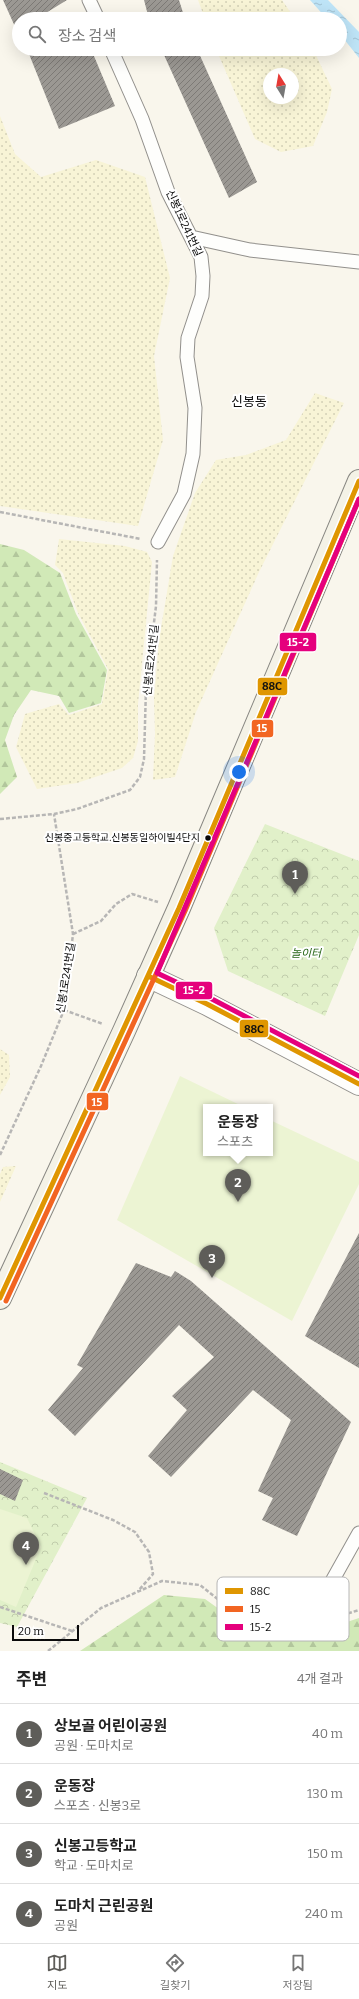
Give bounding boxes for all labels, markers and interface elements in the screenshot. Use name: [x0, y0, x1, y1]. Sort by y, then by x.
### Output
search box: [12, 12, 347, 56]
icon: search: [26, 23, 48, 45]
text: 장소 검색: [58, 27, 116, 45]
north arrow: [263, 68, 299, 104]
street label: 신봉1로241번길: [163, 188, 205, 258]
district label: 신봉동: [231, 394, 267, 409]
street label: 신봉1로241번길: [141, 624, 161, 696]
line badge: 15-2: [279, 632, 317, 652]
text: 15-2: [287, 636, 309, 649]
line badge: 88C: [257, 677, 288, 696]
text: 88C: [262, 680, 282, 693]
line badge: 15: [251, 719, 274, 738]
text: 15: [257, 722, 267, 735]
your location: [229, 762, 249, 782]
place label: 신봉중고등학교.신봉동일하이빌4단지: [45, 832, 200, 844]
marker: 신봉중고등학교.신봉동일하이빌4단지: [203, 833, 213, 843]
pin: 1: [282, 861, 308, 894]
street label: 신봉1로241번길: [54, 941, 78, 1015]
park label: 놀이터: [291, 947, 323, 960]
line badge: 15-2: [175, 981, 213, 1000]
text: 15-2: [183, 984, 205, 997]
line badge: 88C: [239, 1019, 269, 1038]
text: 88C: [244, 1023, 264, 1036]
line badge: 15: [86, 1092, 109, 1111]
text: 15: [92, 1096, 102, 1109]
popup: [203, 1104, 273, 1156]
text: 운동장: [217, 1113, 259, 1131]
text: 스포츠: [217, 1134, 253, 1149]
pin: 2: [225, 1169, 251, 1202]
pin: 3: [199, 1245, 225, 1278]
pin: 4: [13, 1532, 39, 1565]
legend: [217, 1577, 349, 1641]
text: 88C: [250, 1585, 270, 1598]
text: 15: [250, 1603, 260, 1616]
text: 15-2: [250, 1621, 271, 1634]
scale bar: [12, 1623, 79, 1642]
text: 20 m: [18, 1625, 44, 1638]
text: 주변: [16, 1669, 47, 1690]
text: 4개 결과: [297, 1671, 343, 1686]
text: 상보골 어린이공원: [54, 1717, 167, 1735]
text: 1: [26, 1726, 32, 1741]
text: 40 m: [312, 1726, 343, 1741]
text: 공원 · 도마치로: [54, 1738, 134, 1753]
text: 운동장: [54, 1777, 95, 1795]
text: 2: [25, 1786, 33, 1801]
text: 130 m: [307, 1786, 343, 1801]
text: 스포츠 · 신봉3로: [54, 1798, 141, 1813]
text: 신봉고등학교: [54, 1837, 137, 1855]
text: 3: [25, 1846, 33, 1861]
text: 150 m: [307, 1846, 343, 1861]
text: 학교 · 도마치로: [54, 1858, 134, 1873]
text: 도마치 근린공원: [54, 1897, 153, 1915]
text: 4: [25, 1906, 33, 1921]
text: 240 m: [305, 1906, 343, 1921]
text: 공원: [54, 1918, 78, 1933]
tab: 지도: [46, 1952, 68, 1992]
tab: 길찾기: [160, 1952, 190, 1992]
tab: 저장됨: [283, 1952, 313, 1992]

